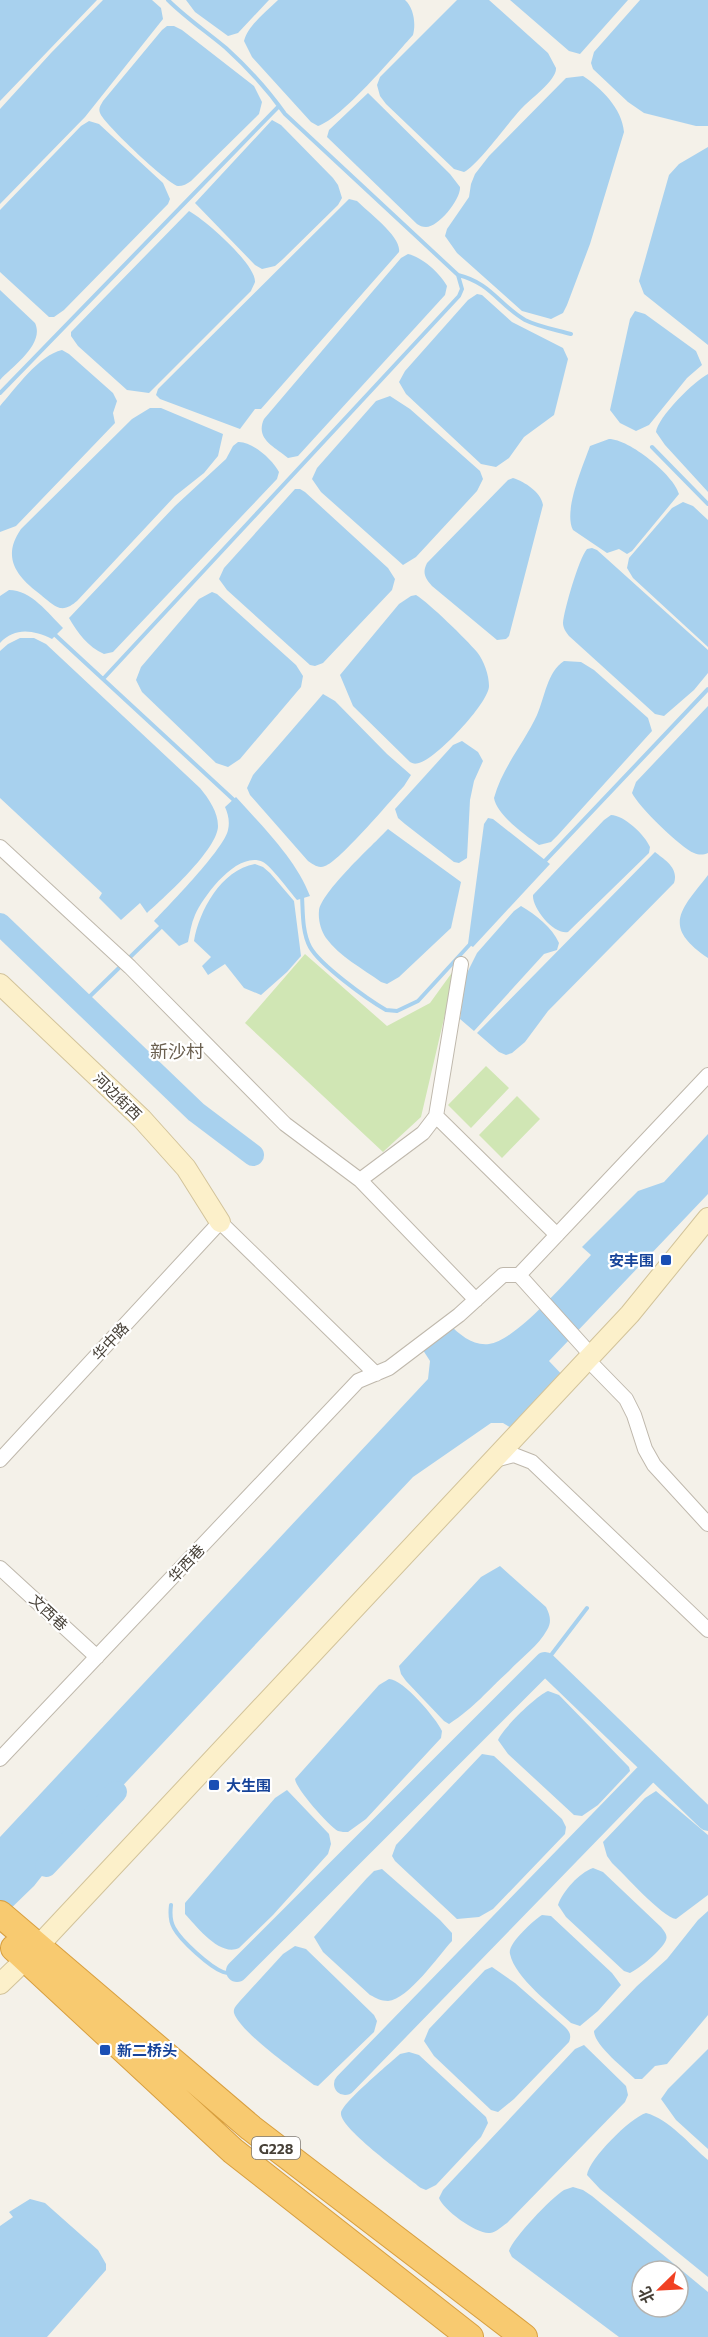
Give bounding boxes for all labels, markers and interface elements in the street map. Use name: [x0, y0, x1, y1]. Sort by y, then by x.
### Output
district label: 新沙村: [150, 1040, 204, 1062]
street label: 河边街西: [90, 1069, 146, 1123]
place label: 安丰围: [609, 1251, 654, 1269]
marker: 安丰围: [659, 1253, 673, 1267]
street label: 华中路: [88, 1318, 132, 1364]
street label: 华西巷: [164, 1540, 208, 1586]
street label: 文西巷: [26, 1590, 72, 1634]
place label: 大生围: [226, 1776, 271, 1794]
marker: 大生围: [207, 1778, 221, 1792]
place label: 新二桥头: [117, 2041, 177, 2059]
marker: 新二桥头: [98, 2043, 112, 2057]
road number: G228: [252, 2137, 300, 2159]
north arrow: [630, 2259, 690, 2319]
text: 北: [634, 2284, 658, 2306]

